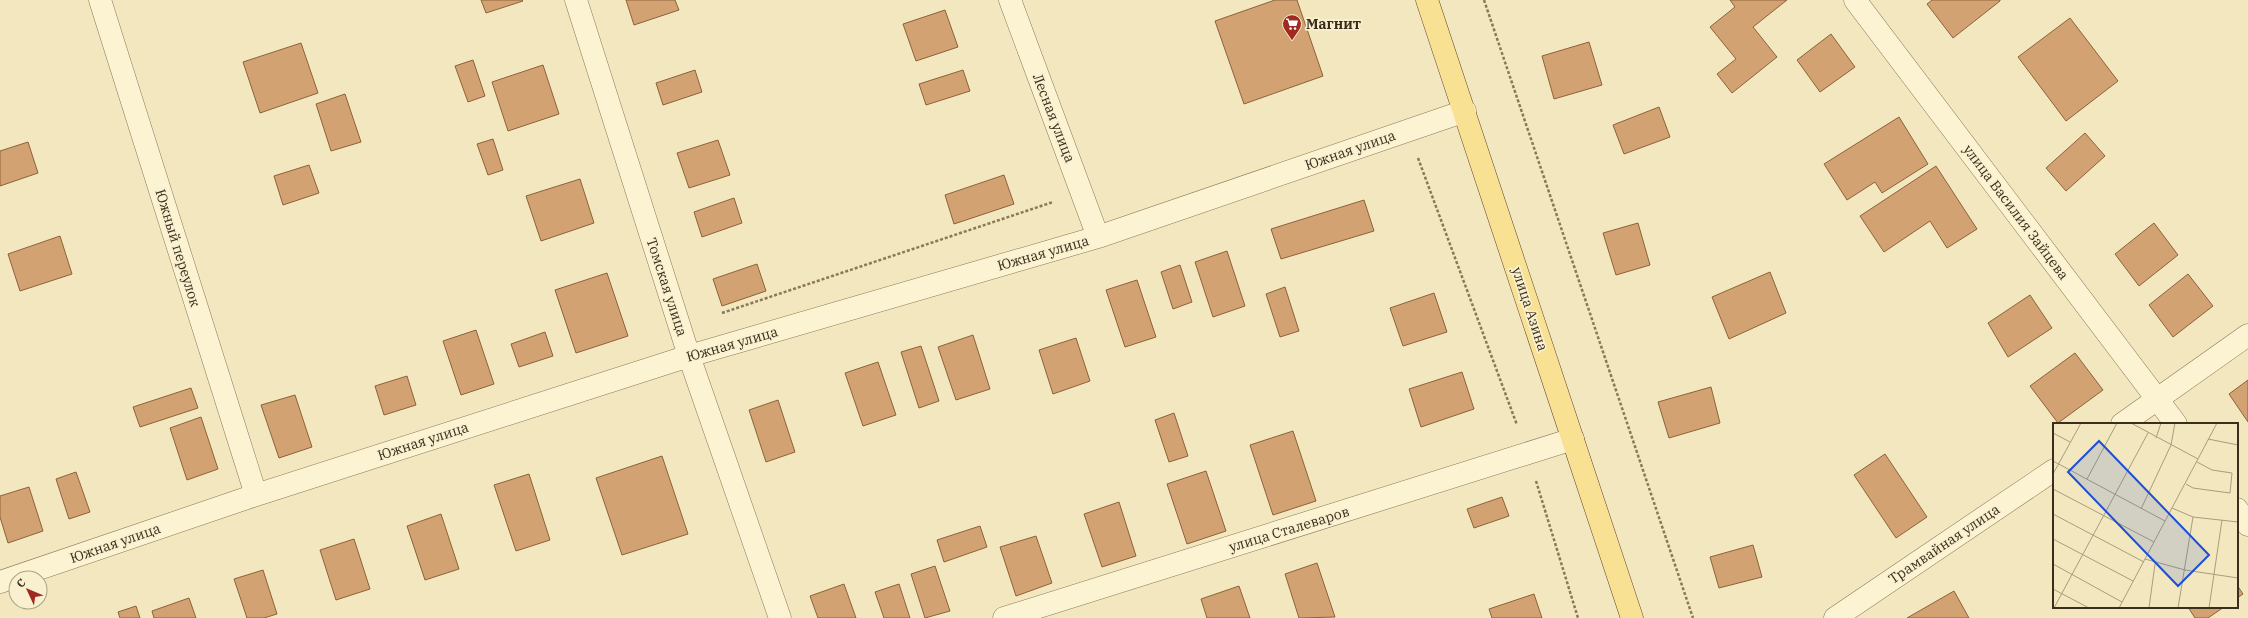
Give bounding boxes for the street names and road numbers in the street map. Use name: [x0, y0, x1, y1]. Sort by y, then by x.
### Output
street label: Лесная улица: [1029, 71, 1079, 165]
street label: Южная улица: [1302, 126, 1398, 174]
street label: улица Василия Зайцева: [1959, 141, 2073, 284]
street label: Южный переулок: [152, 187, 204, 309]
street label: Южная улица: [995, 231, 1091, 275]
street label: Томская улица: [643, 235, 692, 339]
street label: улица Азина: [1508, 265, 1552, 354]
street label: Южная улица: [684, 322, 780, 366]
street label: Южная улица: [375, 418, 471, 464]
street label: Трамвайная улица: [1885, 500, 2003, 588]
street label: улица Сталеваров: [1227, 502, 1351, 556]
street label: Южная улица: [67, 519, 163, 567]

